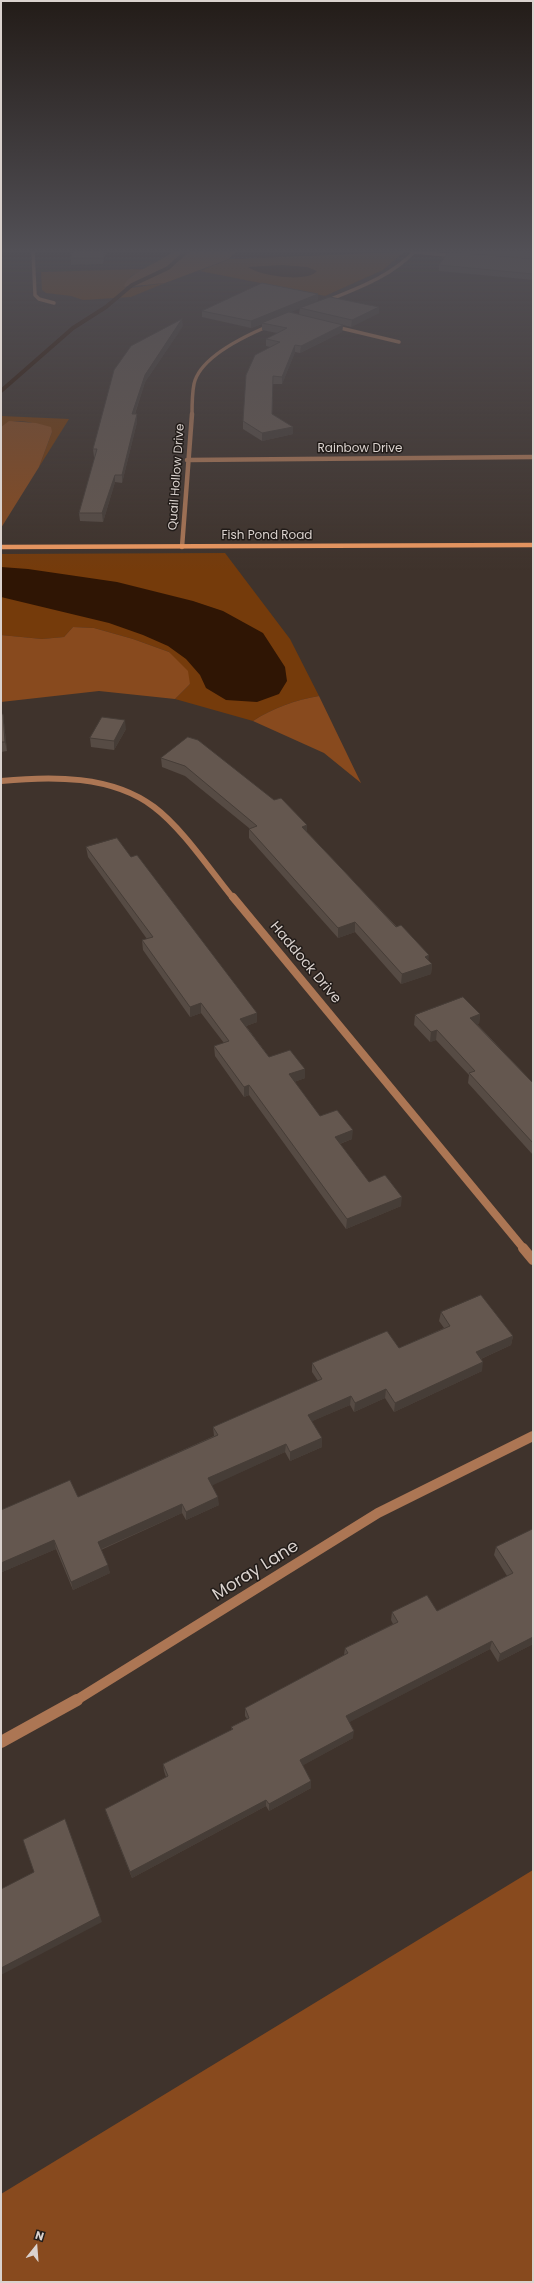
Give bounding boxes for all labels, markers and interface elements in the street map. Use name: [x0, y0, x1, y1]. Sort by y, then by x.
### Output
street label: Quail Hollow Drive: [166, 423, 188, 531]
street label: Rainbow Drive: [318, 442, 402, 456]
street label: Fish Pond Road: [222, 529, 312, 543]
street label: Haddock Drive: [266, 919, 344, 1007]
street label: Moray Lane: [209, 1536, 303, 1606]
north arrow: [16, 2227, 56, 2267]
text: N: [33, 2227, 46, 2244]

